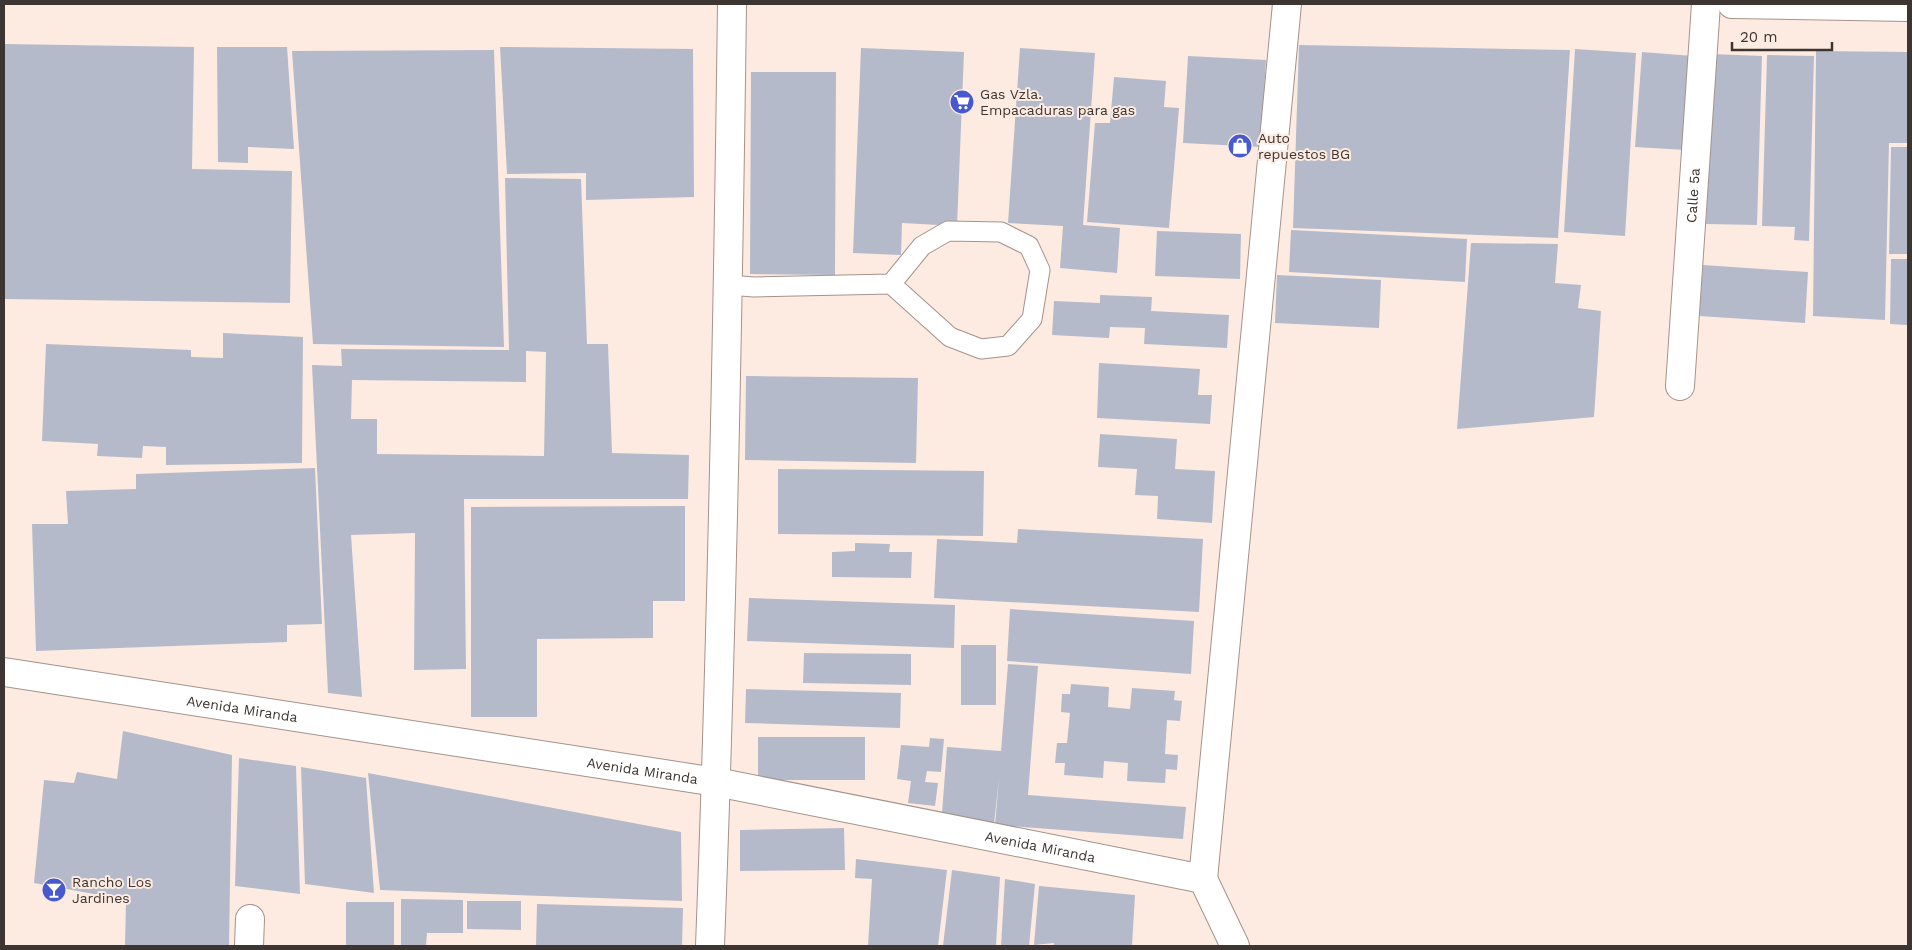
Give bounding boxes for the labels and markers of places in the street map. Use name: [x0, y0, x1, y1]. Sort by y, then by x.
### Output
place label: Gas Vzla. Empacaduras para gas: [980, 86, 1135, 118]
supermarket icon: Gas Vzla. Empacaduras para gas: [949, 89, 975, 115]
place label: Auto repuestos BG: [1258, 130, 1350, 162]
shop icon: Auto repuestos BG: [1227, 133, 1253, 159]
place label: Rancho Los Jardines: [72, 874, 152, 906]
bar icon: Rancho Los Jardines: [41, 877, 67, 903]

